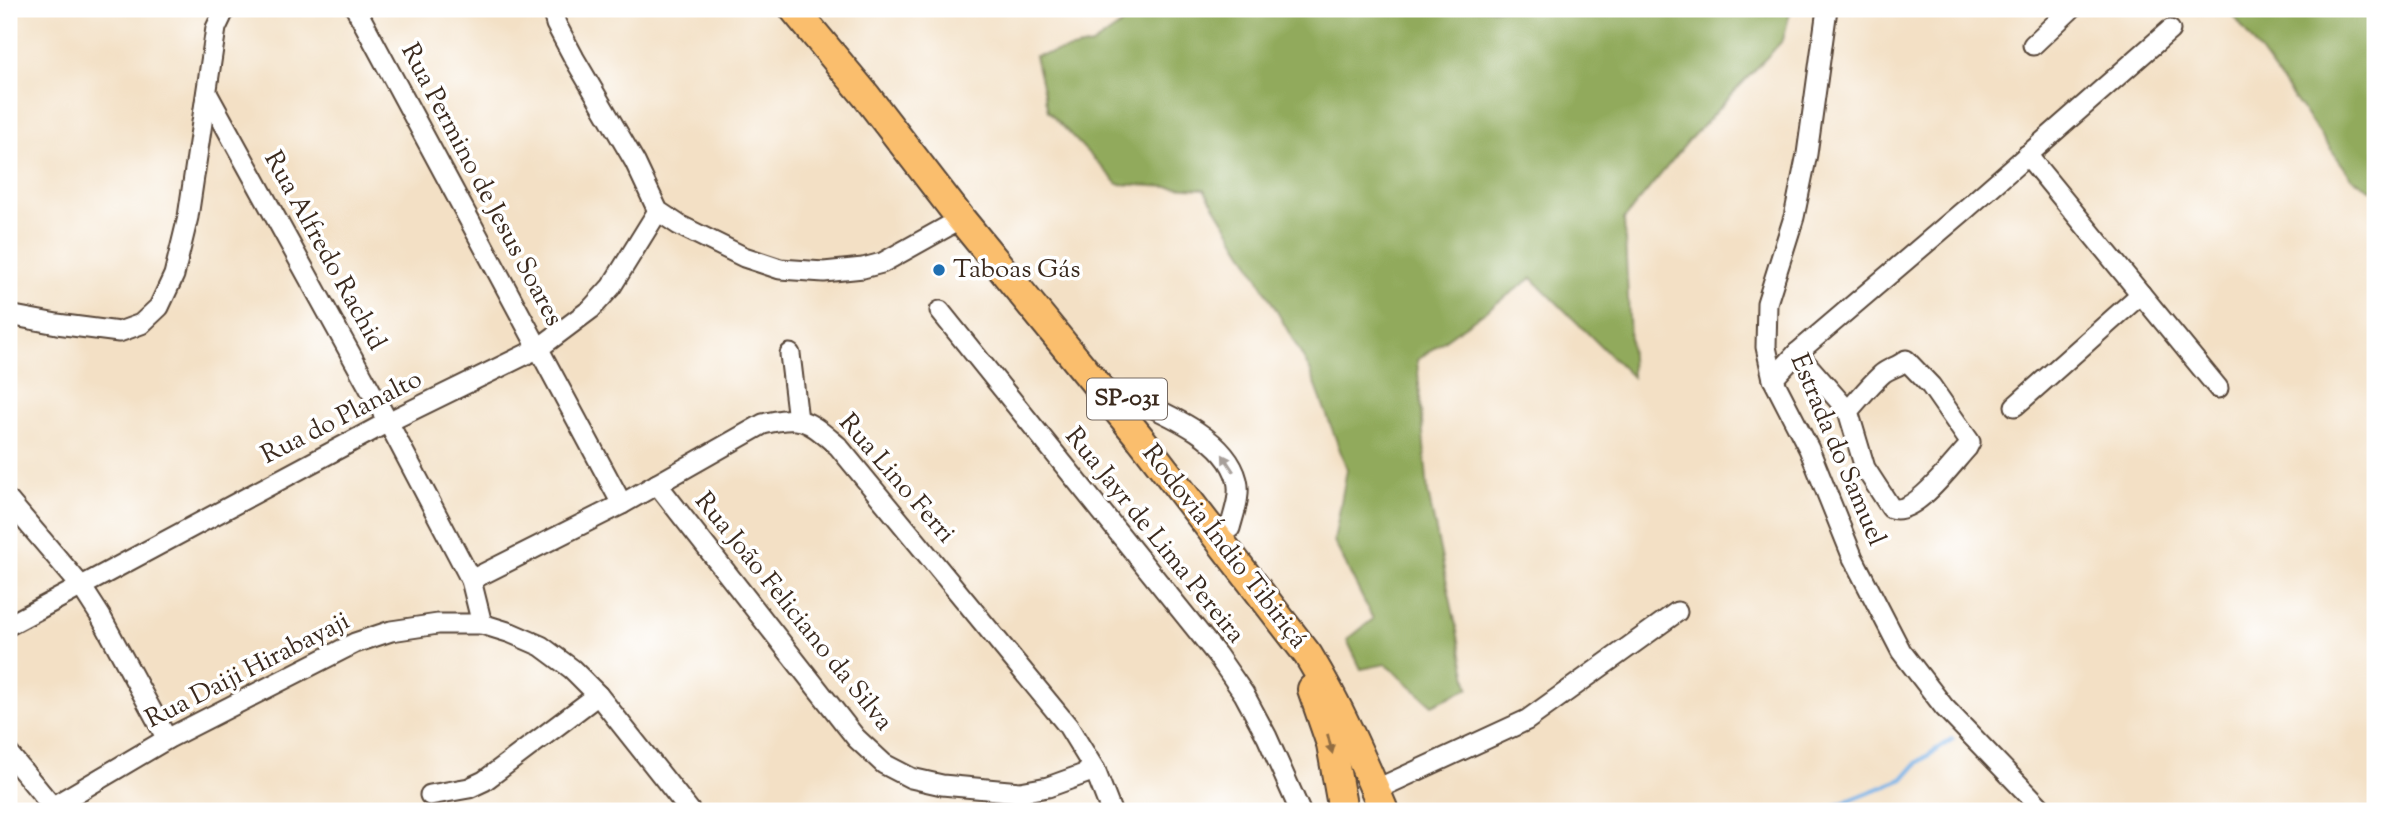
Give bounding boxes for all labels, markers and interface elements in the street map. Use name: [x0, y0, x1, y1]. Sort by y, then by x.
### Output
street label: Rua Permino de Jesus Soares: [391, 37, 571, 333]
street label: Rua Alfredo Rachid: [254, 145, 394, 358]
place label: Taboas Gás: [953, 252, 1080, 289]
marker: Taboas Gás: [931, 262, 947, 278]
street label: Estrada do Samuel: [1780, 348, 1894, 552]
street label: Rua do Planalto: [255, 362, 429, 474]
road number: SP-031: [1087, 378, 1167, 420]
street label: Rua Lino Ferri: [829, 406, 963, 552]
street label: Rua Jayr de Lima Pereira: [1055, 420, 1253, 652]
street label: Rodovia Índio Tibiriçá: [1132, 437, 1316, 657]
one-way arrow: [1221, 454, 1234, 473]
street label: Rua João Feliciano da Silva: [685, 485, 901, 739]
street label: Rua Daiji Hirabayaji: [139, 603, 357, 739]
one-way arrow: [1325, 733, 1336, 755]

